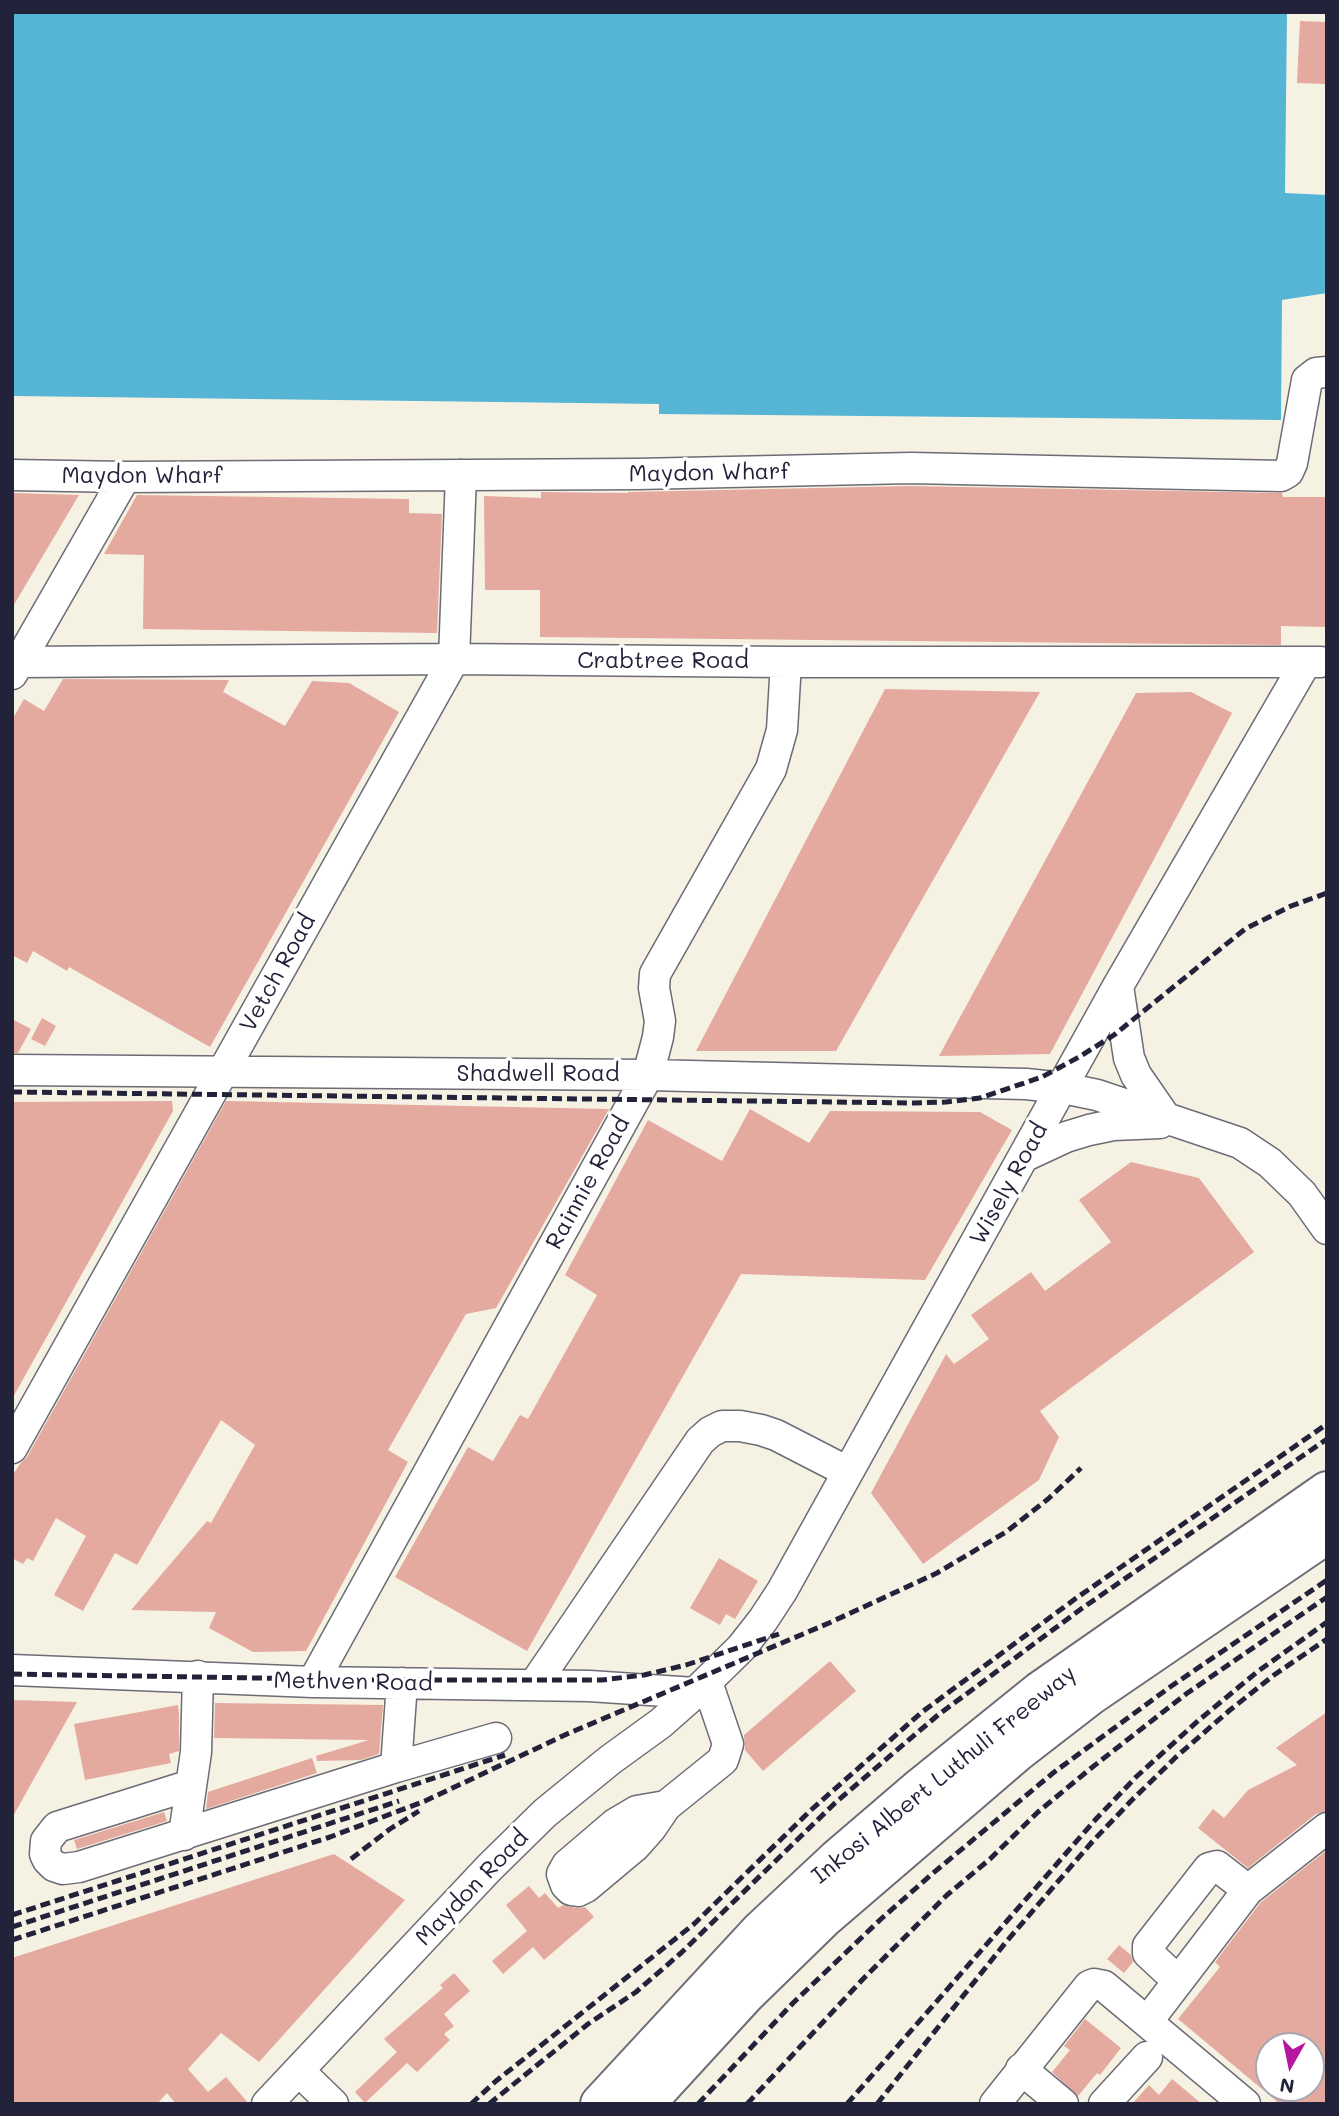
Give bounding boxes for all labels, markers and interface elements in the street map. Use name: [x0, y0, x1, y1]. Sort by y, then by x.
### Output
street label: Maydon Wharf: [628, 458, 790, 488]
street label: Maydon Wharf: [62, 462, 222, 490]
street label: Crabtree Road: [577, 647, 749, 675]
street label: Vetch Road: [234, 909, 322, 1037]
street label: Shadwell Road: [456, 1060, 620, 1088]
street label: Rainnie Road: [540, 1112, 636, 1254]
street label: Wisely Road: [964, 1118, 1054, 1250]
street label: Inkosi Albert Luthuli Freeway: [807, 1660, 1081, 1890]
street label: Methven Road: [273, 1667, 433, 1697]
street label: Maydon Road: [410, 1824, 534, 1952]
north arrow: [1255, 2032, 1325, 2102]
text: N: [1278, 2073, 1296, 2100]

